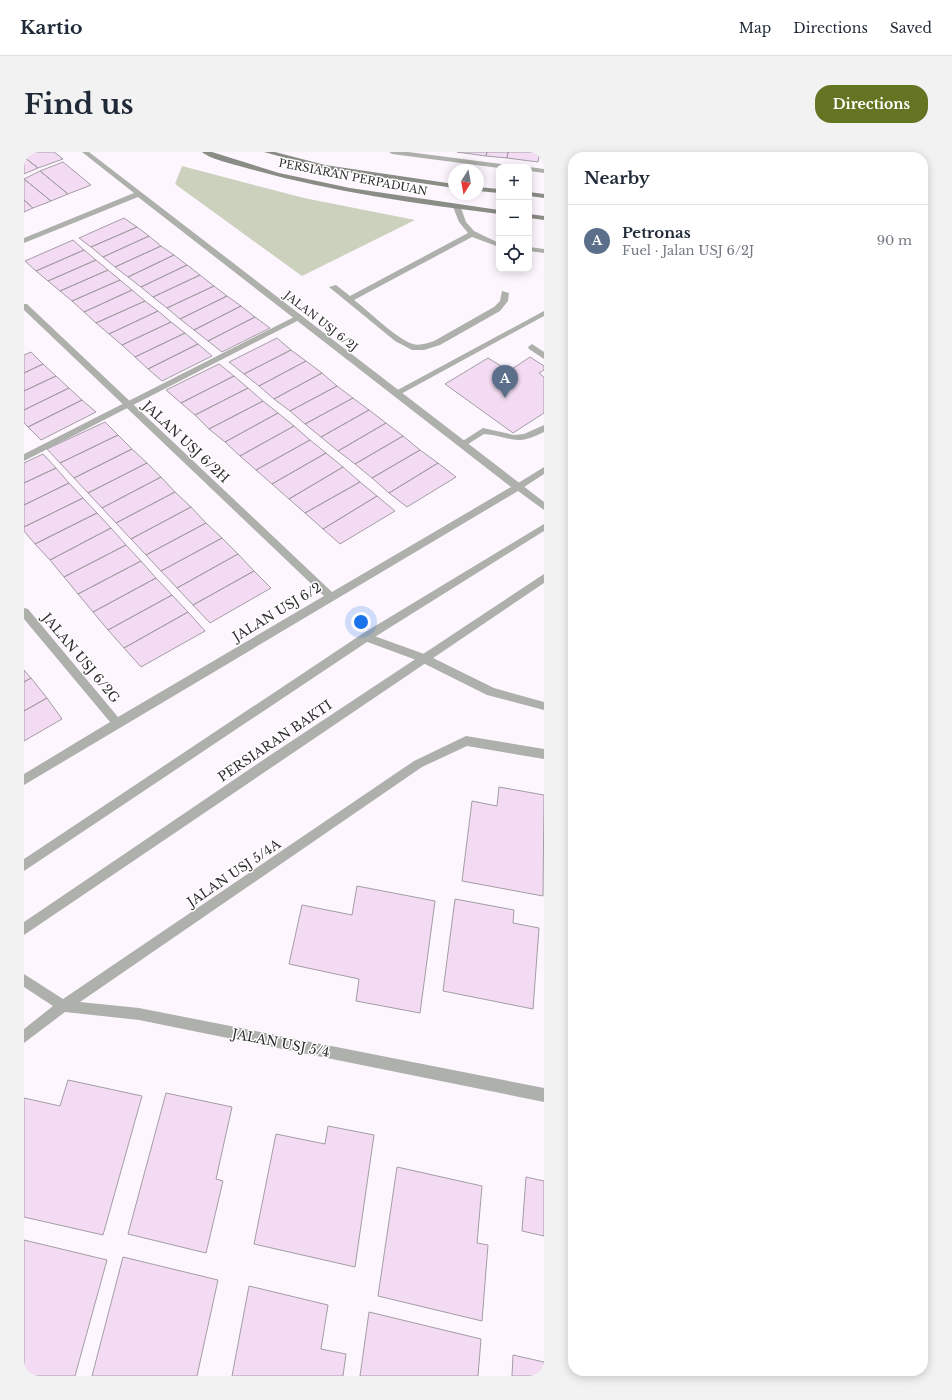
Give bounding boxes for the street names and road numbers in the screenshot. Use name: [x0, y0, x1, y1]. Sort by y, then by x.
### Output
street label: PERSIARAN PERPADUAN: [277, 156, 429, 198]
street label: JALAN USJ 6/2J: [280, 287, 361, 354]
street label: JALAN USJ 6/2H: [138, 396, 233, 487]
street label: JALAN USJ 6/2: [228, 579, 325, 646]
street label: JALAN USJ 6/2G: [37, 608, 124, 706]
street label: PERSIARAN BAKTI: [215, 696, 335, 786]
street label: JALAN USJ 5/4A: [182, 835, 285, 912]
street label: JALAN USJ 5/4: [229, 1025, 331, 1061]

